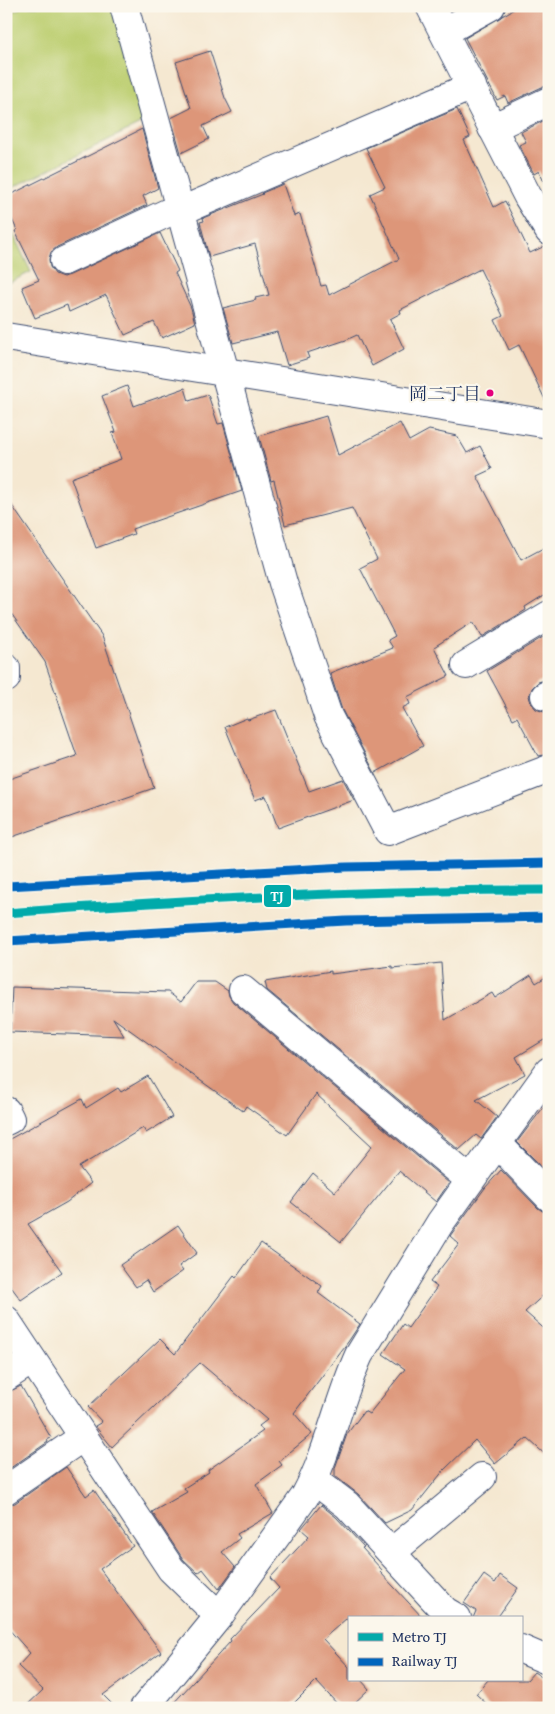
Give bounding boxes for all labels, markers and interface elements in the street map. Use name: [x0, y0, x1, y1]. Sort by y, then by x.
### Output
place label: 岡二丁目: [409, 380, 481, 407]
marker: 岡二丁目: [485, 388, 495, 398]
line badge: TJ: [263, 884, 292, 908]
text: TJ: [270, 886, 284, 906]
legend: [348, 1616, 522, 1682]
text: Metro TJ: [392, 1626, 447, 1647]
text: Railway TJ: [392, 1650, 458, 1671]

